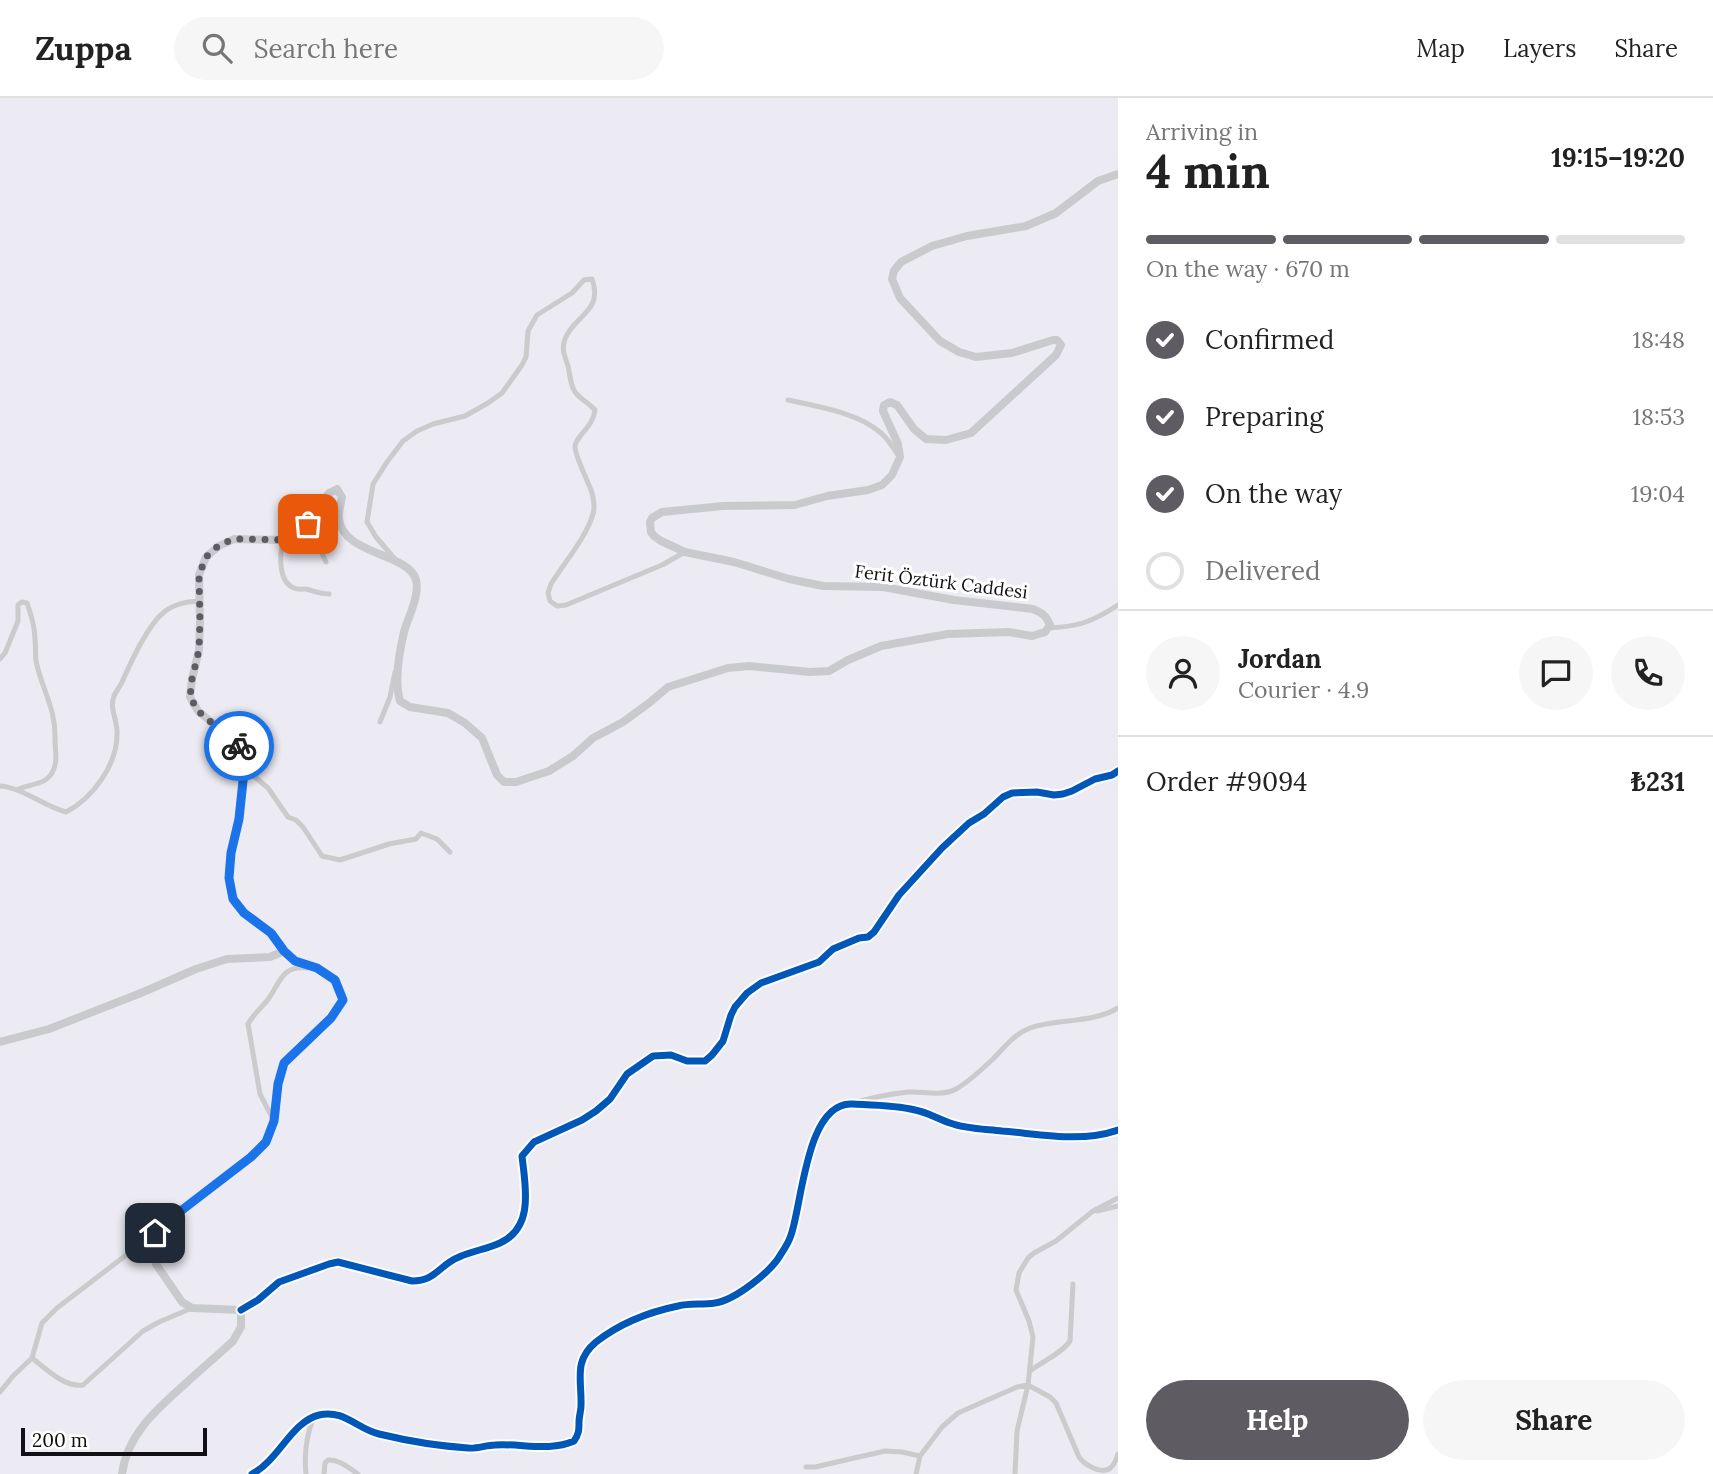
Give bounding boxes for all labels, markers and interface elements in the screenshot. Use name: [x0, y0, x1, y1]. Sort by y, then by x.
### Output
search box: [174, 17, 664, 80]
text: Zuppa: [35, 27, 132, 69]
icon: search: [198, 29, 236, 67]
text: Search here: [254, 32, 398, 65]
text: Map: [1416, 33, 1465, 64]
text: Layers: [1503, 33, 1576, 64]
text: Share: [1614, 33, 1678, 64]
text: Arriving in: [1146, 117, 1258, 146]
text: 19:15–19:20: [1551, 141, 1685, 174]
text: 4 min: [1146, 142, 1270, 201]
text: On the way · 670 m: [1146, 254, 1350, 283]
icon: check: [1146, 321, 1184, 359]
text: Confirmed: [1205, 323, 1334, 356]
text: 18:48: [1633, 325, 1685, 354]
icon: check: [1146, 398, 1184, 436]
text: Preparing: [1205, 400, 1324, 433]
text: 18:53: [1633, 402, 1685, 431]
icon: check: [1146, 475, 1184, 513]
text: On the way: [1205, 477, 1342, 510]
text: 19:04: [1631, 479, 1685, 508]
pin: [278, 494, 338, 554]
icon: bag: [289, 505, 327, 543]
text: Delivered: [1205, 554, 1321, 587]
street label: Ferit Öztürk Caddesi: [853, 559, 1029, 604]
button: person: [1146, 636, 1220, 710]
button: chat: [1519, 636, 1593, 710]
button: phone: [1611, 636, 1685, 710]
text: Jordan: [1238, 642, 1322, 675]
text: Courier · 4.9: [1238, 675, 1369, 704]
courier: [204, 711, 274, 781]
icon: bike: [220, 727, 258, 765]
text: Order #9094: [1146, 765, 1307, 798]
text: ₺231: [1631, 765, 1685, 798]
pin: [125, 1203, 185, 1263]
icon: home: [136, 1214, 174, 1252]
button: Help: [1146, 1380, 1409, 1460]
button: Share: [1423, 1380, 1685, 1460]
scale bar: [21, 1425, 206, 1457]
text: 200 m: [32, 1428, 88, 1452]

